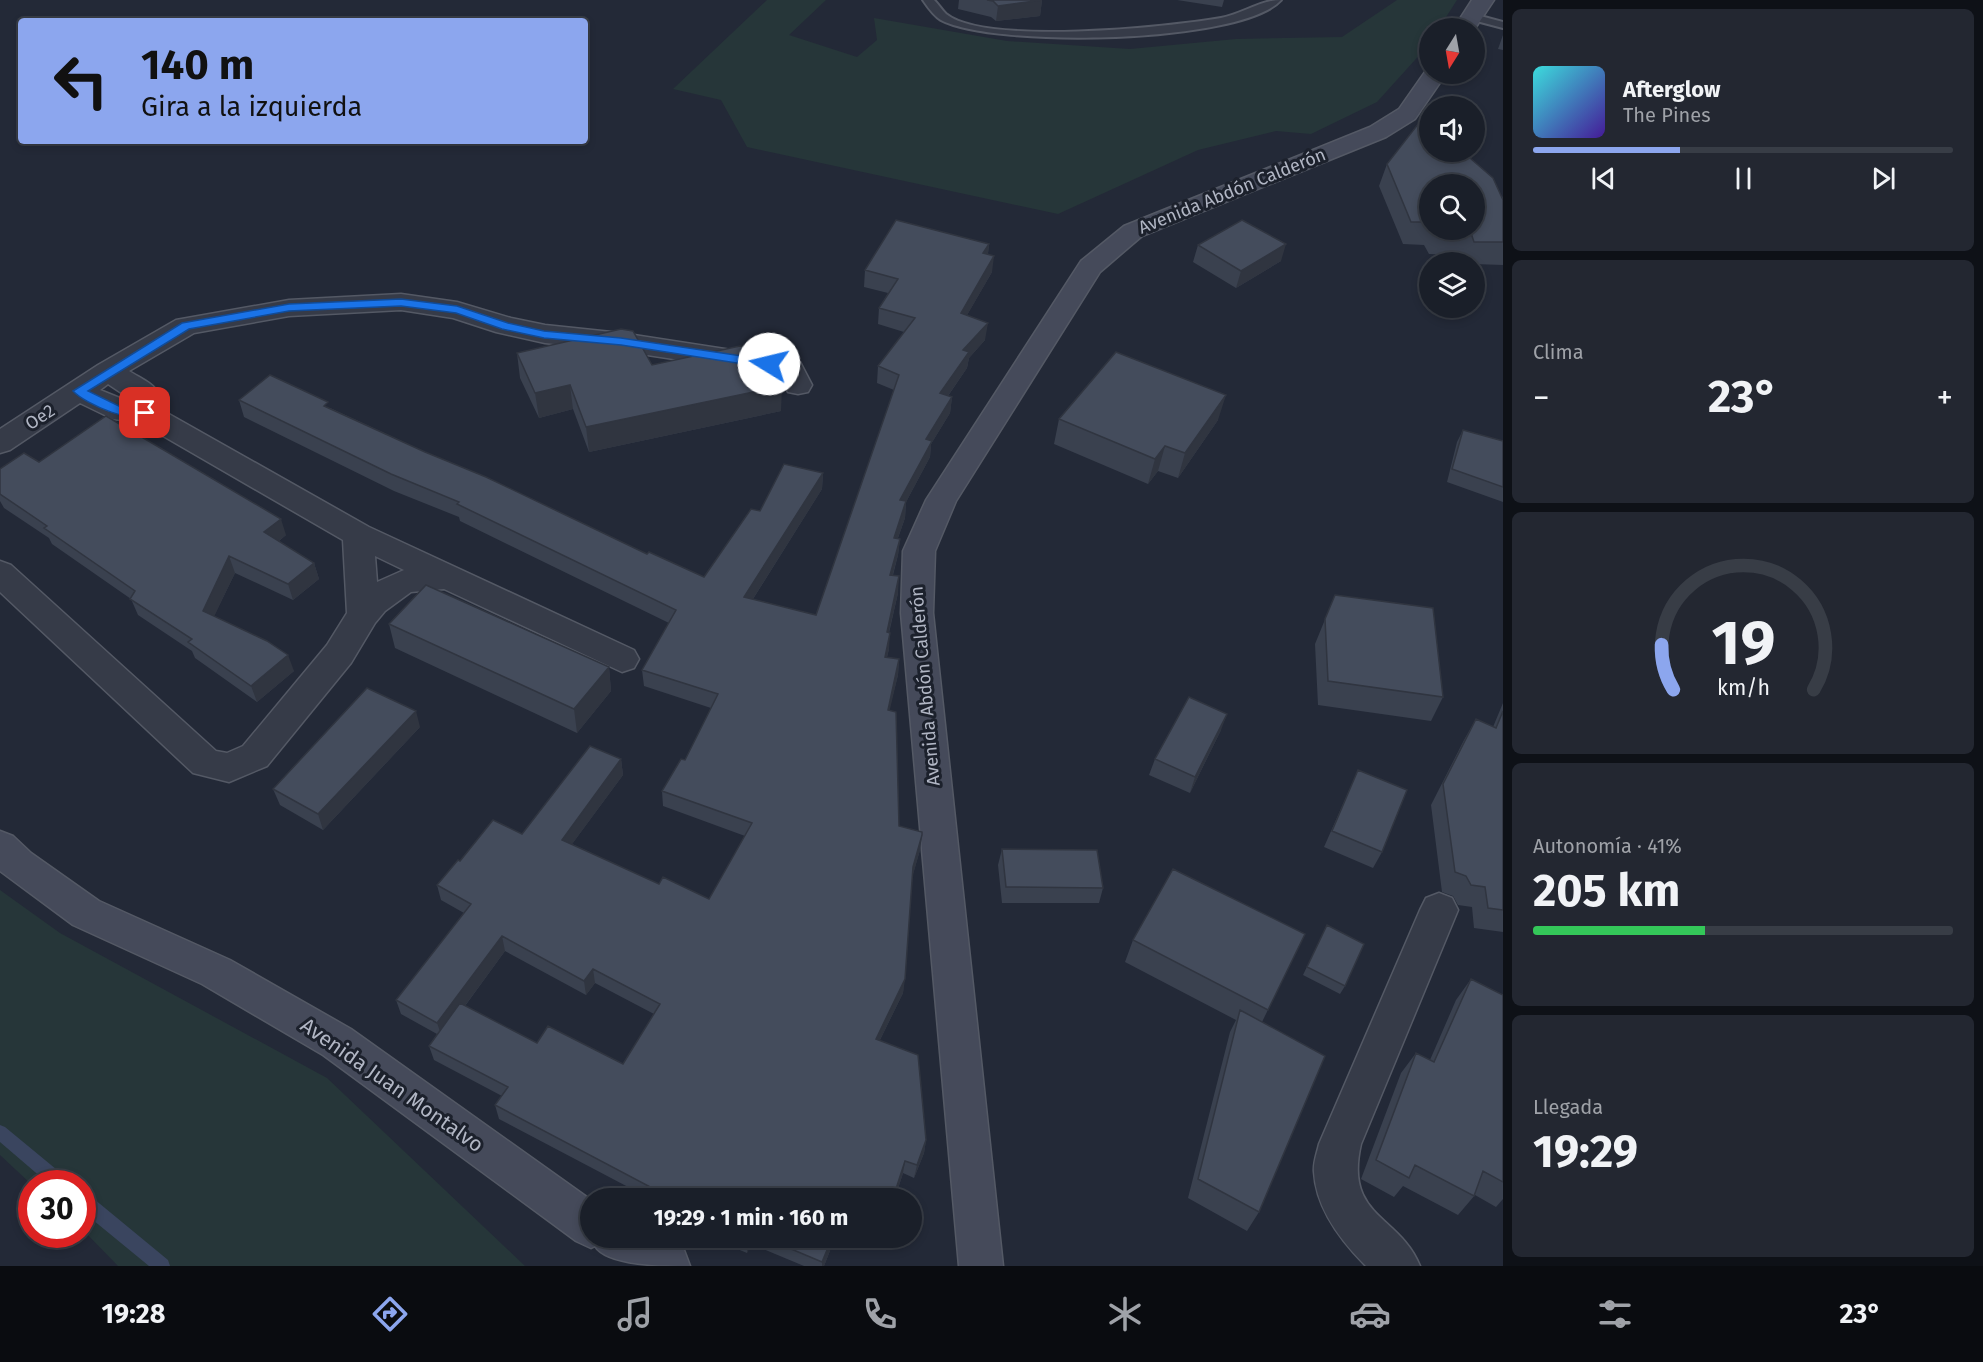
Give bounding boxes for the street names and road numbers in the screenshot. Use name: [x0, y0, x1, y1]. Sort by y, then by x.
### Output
street label: Avenida Abdón Calderón: [1135, 143, 1329, 239]
street label: Oe2: [21, 399, 59, 435]
street label: Avenida Abdón Calderón: [905, 585, 945, 787]
street label: Avenida Juan Montalvo: [295, 1012, 489, 1158]

